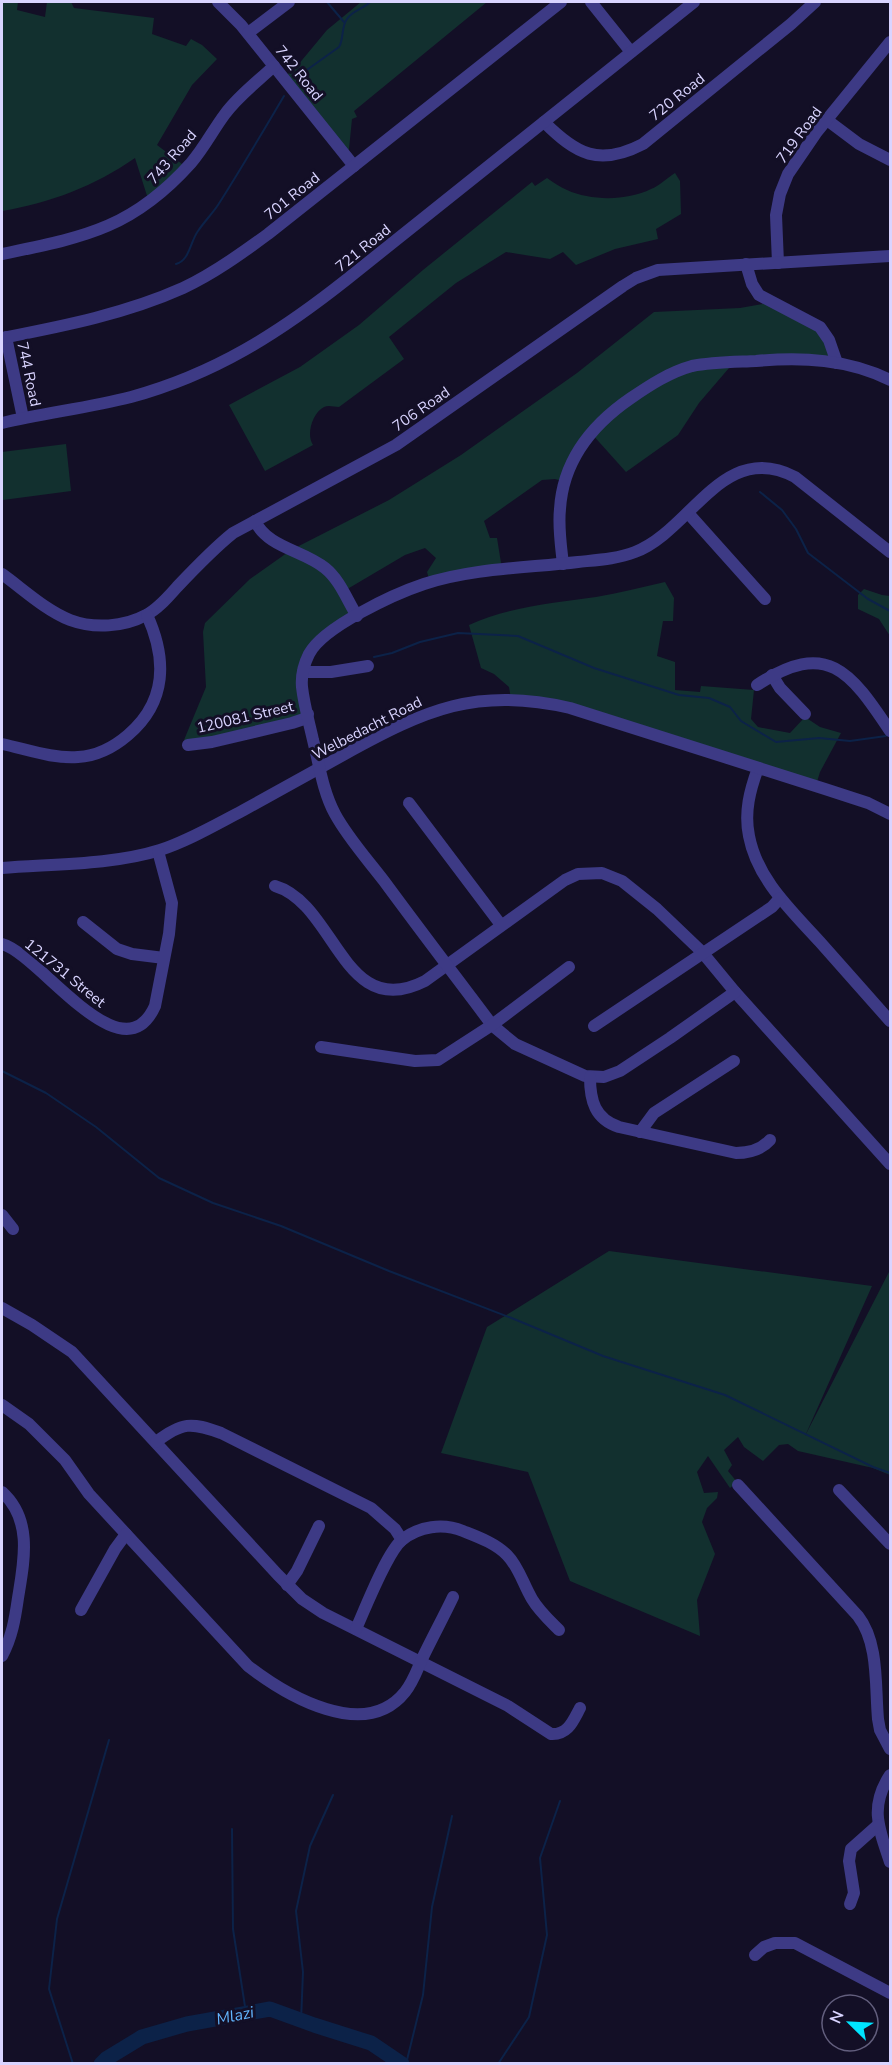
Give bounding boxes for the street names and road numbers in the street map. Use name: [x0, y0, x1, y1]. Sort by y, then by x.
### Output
street label: 742 Road: [271, 41, 327, 105]
street label: 720 Road: [645, 69, 709, 125]
street label: 719 Road: [772, 103, 826, 167]
street label: 743 Road: [143, 126, 201, 188]
street label: 701 Road: [260, 168, 324, 224]
street label: 721 Road: [331, 220, 395, 276]
street label: 744 Road: [12, 340, 46, 408]
street label: 706 Road: [388, 382, 454, 436]
street label: Welbedacht Road: [309, 692, 425, 764]
street label: 120081 Street: [195, 696, 296, 738]
street label: 121731 Street: [20, 934, 110, 1012]

